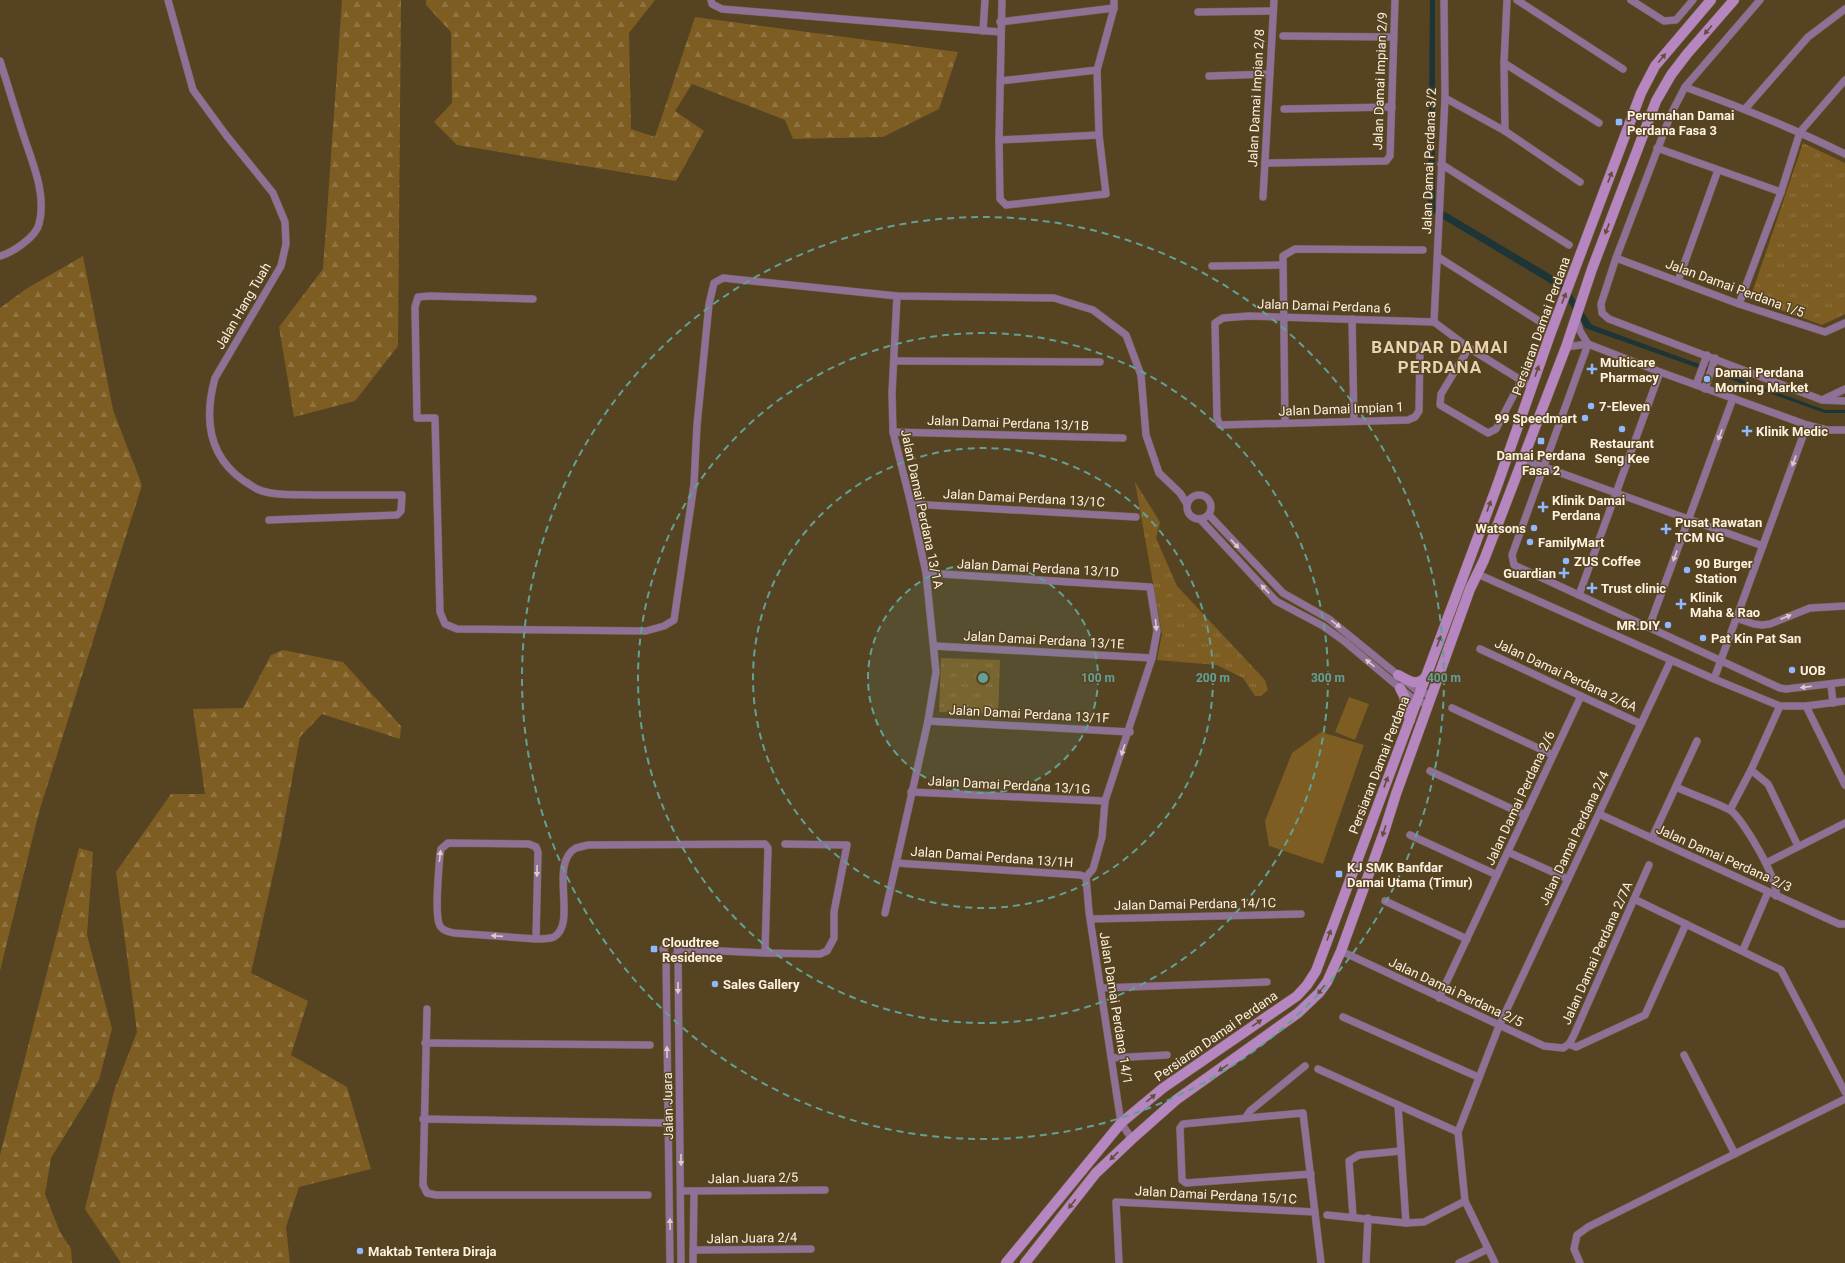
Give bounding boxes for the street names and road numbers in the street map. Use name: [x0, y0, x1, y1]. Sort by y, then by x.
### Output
street label: Jalan Damai Impian 2/9: [1370, 12, 1390, 150]
street label: Jalan Damai Impian 2/8: [1245, 29, 1267, 167]
street label: Jalan Damai Perdana 3/2: [1419, 88, 1439, 234]
street label: Persiaran Damai Perdana: [1509, 255, 1573, 397]
street label: Jalan Damai Perdana 1/5: [1664, 256, 1806, 320]
street label: Jalan Hang Tuah: [212, 260, 274, 352]
street label: Jalan Damai Perdana 6: [1257, 296, 1391, 316]
street label: Jalan Damai Impian 1: [1278, 399, 1404, 419]
street label: Jalan Damai Perdana 13/1B: [927, 413, 1089, 433]
street label: Jalan Damai Perdana 13/1A: [898, 428, 946, 590]
street label: Jalan Damai Perdana 13/1C: [943, 486, 1105, 510]
street label: Jalan Damai Perdana 13/1D: [957, 556, 1119, 580]
street label: Jalan Damai Perdana 13/1E: [963, 628, 1125, 652]
street label: Jalan Damai Perdana 2/6A: [1493, 635, 1640, 715]
street label: Persiaran Damai Perdana: [1346, 694, 1412, 836]
street label: Jalan Damai Perdana 13/1F: [948, 702, 1110, 726]
street label: Jalan Damai Perdana 2/6: [1482, 728, 1558, 868]
street label: Jalan Damai Perdana 2/4: [1536, 768, 1612, 908]
street label: Jalan Damai Perdana 13/1G: [927, 773, 1091, 797]
street label: Jalan Damai Perdana 2/3: [1654, 821, 1794, 895]
street label: Jalan Damai Perdana 13/1H: [910, 844, 1074, 870]
street label: Jalan Damai Perdana 2/7A: [1559, 879, 1636, 1027]
street label: Jalan Damai Perdana 14/1C: [1114, 895, 1276, 913]
street label: Jalan Damai Perdana 14/1: [1097, 931, 1135, 1085]
street label: Jalan Damai Perdana 2/5: [1386, 954, 1526, 1030]
street label: Persiaran Damai Perdana: [1152, 988, 1280, 1084]
street label: Jalan Juara: [660, 1072, 676, 1140]
street label: Jalan Juara 2/5: [708, 1170, 798, 1186]
street label: Jalan Damai Perdana 15/1C: [1135, 1183, 1297, 1207]
street label: Jalan Juara 2/4: [707, 1230, 798, 1246]

